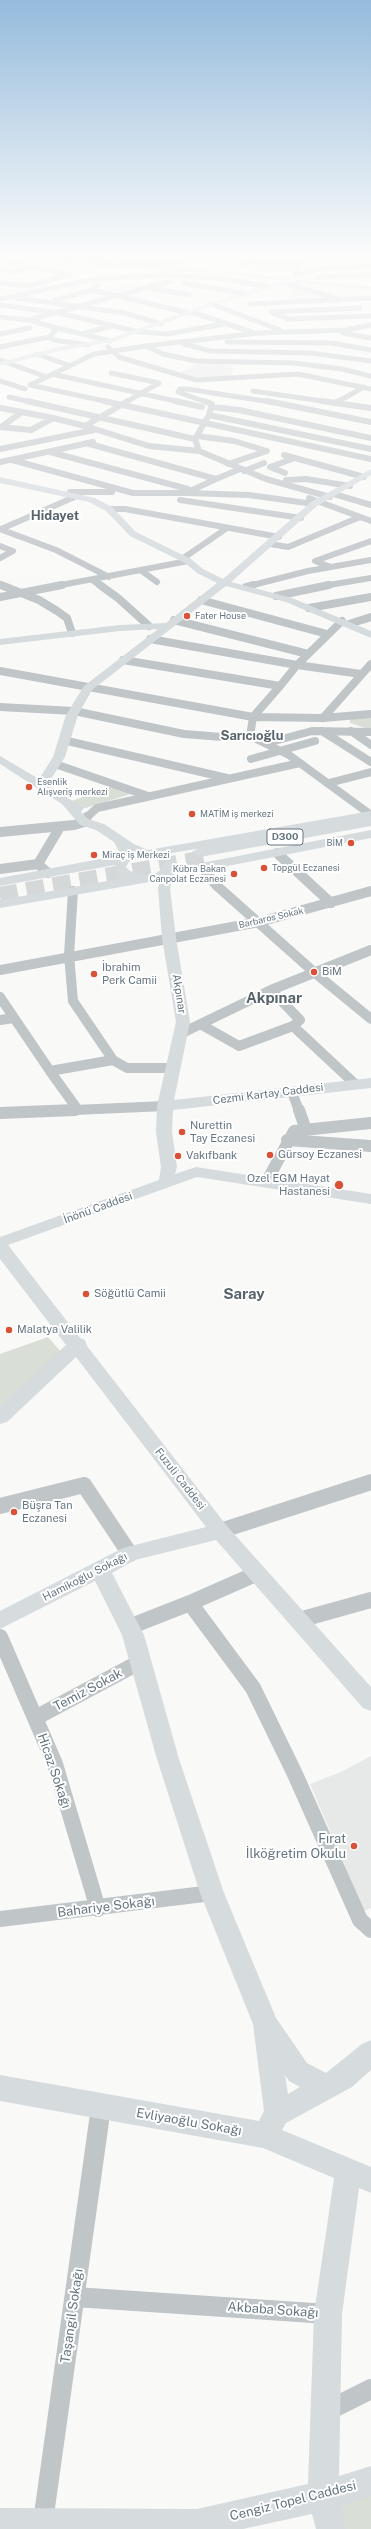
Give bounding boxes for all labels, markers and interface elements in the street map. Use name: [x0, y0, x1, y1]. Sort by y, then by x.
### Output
district label: Hidayet: [31, 508, 79, 524]
marker: Fater House: [182, 611, 192, 621]
place label: Fater House: [195, 611, 246, 621]
district label: Sarıcıoğlu: [220, 728, 284, 744]
place label: Esenlik Alışveriş merkezi: [37, 777, 108, 798]
marker: Esenlik Alışveriş merkezi: [24, 782, 34, 792]
marker: MATİM iş merkezi: [187, 809, 197, 819]
place label: MATİM iş merkezi: [200, 809, 273, 819]
road number: D300: [267, 829, 303, 845]
place label: BİM: [326, 838, 343, 848]
marker: BİM: [346, 838, 356, 848]
marker: Miraç iş Merkezi: [89, 850, 99, 860]
place label: Miraç iş Merkezi: [102, 850, 170, 860]
marker: Topgül Eczanesi: [259, 863, 269, 873]
place label: Topgül Eczanesi: [272, 863, 340, 873]
place label: Kübra Bakan Canpolat Eczanesi: [149, 864, 226, 885]
marker: Kübra Bakan Canpolat Eczanesi: [229, 869, 239, 879]
street label: Barbaros Sokak: [238, 905, 304, 931]
place label: İbrahim Perk Camii: [102, 961, 157, 987]
place label: BiM: [322, 965, 342, 979]
marker: BiM: [309, 967, 319, 977]
marker: İbrahim Perk Camii: [89, 969, 99, 979]
street label: Akpınar: [169, 973, 189, 1015]
district label: Akpınar: [246, 989, 302, 1007]
street label: Cezmi Kartay Caddesi: [212, 1081, 324, 1107]
place label: Nurettin Tay Eczanesi: [190, 1119, 255, 1145]
marker: Nurettin Tay Eczanesi: [177, 1127, 187, 1137]
place label: Gürsoy Eczanesi: [278, 1148, 362, 1162]
place label: Vakıfbank: [186, 1149, 237, 1163]
marker: Gürsoy Eczanesi: [265, 1150, 275, 1160]
marker: Vakıfbank: [173, 1151, 183, 1161]
place label: Ozel EGM Hayat Hastanesi: [247, 1172, 330, 1198]
marker: Ozel EGM Hayat Hastanesi: [333, 1179, 345, 1191]
street label: İnönü Caddesi: [62, 1189, 134, 1227]
district label: Saray: [223, 1285, 265, 1303]
place label: Söğütlü Camii: [94, 1287, 166, 1301]
marker: Söğütlü Camii: [81, 1289, 91, 1299]
place label: Malatya Valilik: [17, 1323, 92, 1337]
marker: Malatya Valilik: [4, 1325, 14, 1335]
street label: Fuzuli Caddesi: [152, 1446, 208, 1512]
place label: Büşra Tan Eczanesi: [22, 1499, 72, 1525]
marker: Büşra Tan Eczanesi: [9, 1507, 19, 1517]
street label: Hamikoğlu Sokağı: [41, 1550, 129, 1604]
street label: Temiz Sokak: [51, 1665, 125, 1715]
street label: Hicaz Sokağı: [34, 1731, 74, 1811]
place label: Fırat İlköğretim Okulu: [246, 1831, 346, 1862]
marker: Fırat İlköğretim Okulu: [349, 1841, 359, 1851]
street label: Bahariye Sokağı: [57, 1893, 155, 1921]
street label: Evliyaoğlu Sokağı: [135, 2105, 243, 2139]
street label: Taşangil Sokağı: [58, 2268, 86, 2364]
street label: Akbaba Sokağı: [227, 2299, 319, 2321]
street label: Cengiz Topel Caddesi: [228, 2478, 358, 2524]

